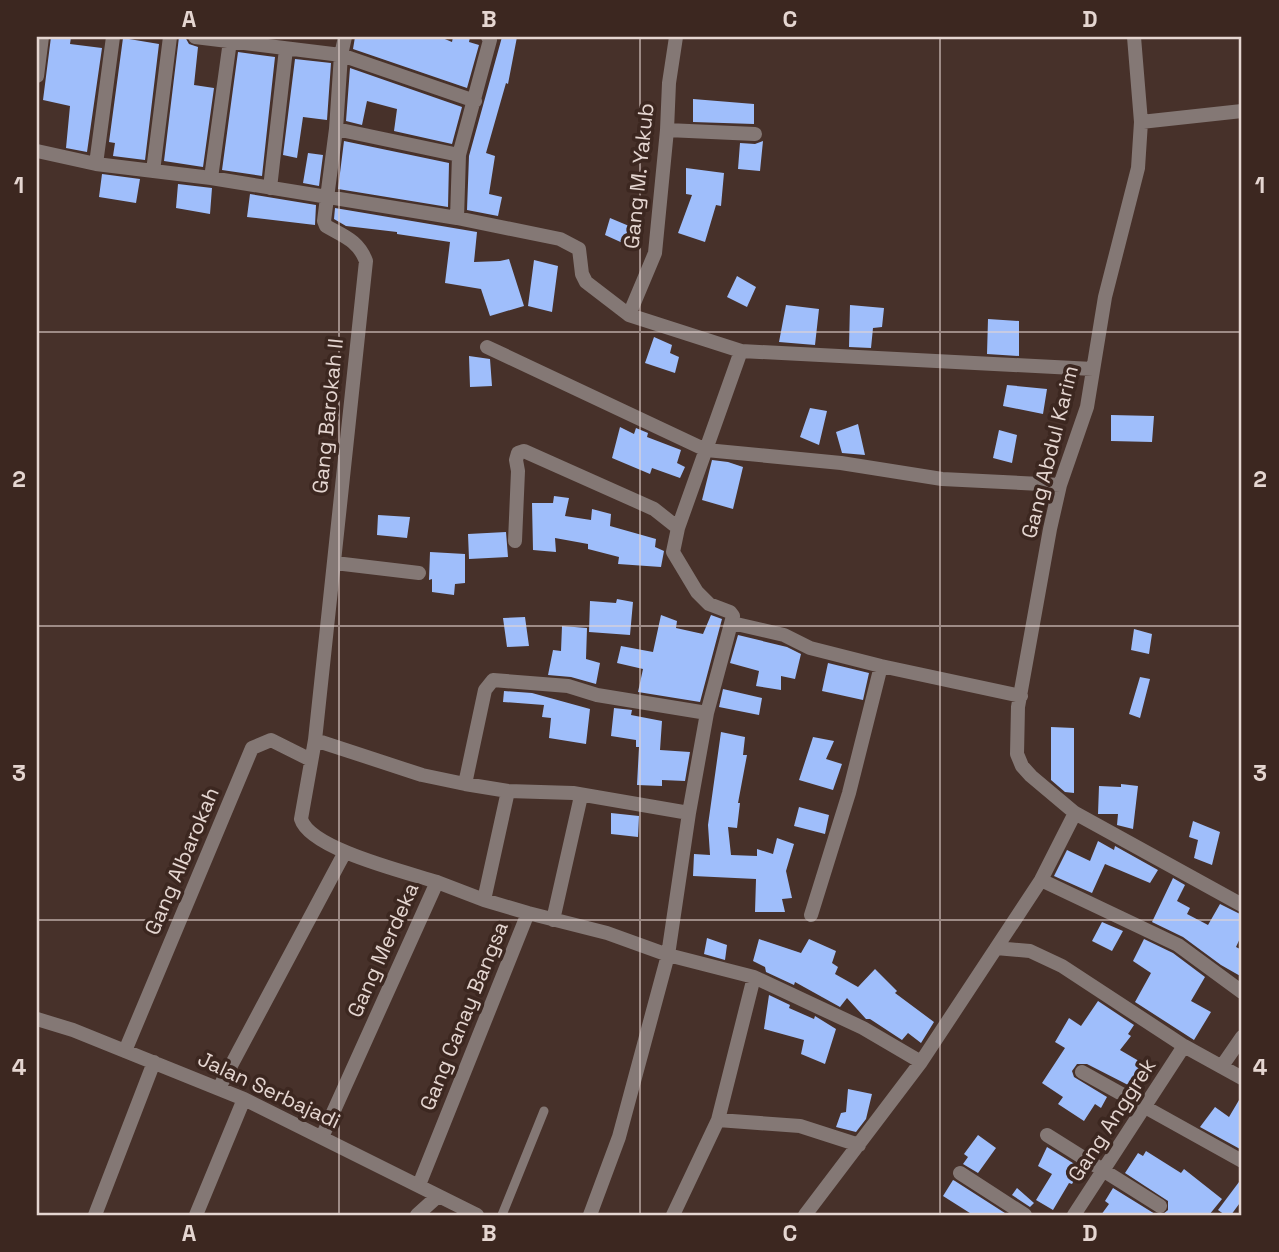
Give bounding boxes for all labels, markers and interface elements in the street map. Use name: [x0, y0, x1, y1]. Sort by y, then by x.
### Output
text: A: [182, 4, 197, 34]
text: B: [481, 4, 497, 34]
text: C: [783, 4, 797, 34]
text: D: [1082, 4, 1098, 34]
street label: Gang M. Yakub: [617, 102, 660, 250]
text: 1: [14, 170, 24, 200]
text: 1: [1255, 170, 1265, 200]
street label: Gang Barokah II: [306, 337, 349, 495]
street label: Gang Abdul Karim: [1015, 363, 1084, 541]
text: 2: [12, 464, 26, 494]
text: 2: [1253, 464, 1267, 494]
text: 3: [12, 758, 26, 788]
text: 3: [1253, 758, 1267, 788]
street label: Gang Albarokah: [138, 783, 225, 939]
street label: Gang Merdeka: [341, 878, 424, 1021]
street label: Gang Canay Bangsa: [413, 917, 514, 1114]
street label: Jalan Serbajadi: [194, 1045, 345, 1134]
text: 4: [12, 1052, 27, 1082]
text: 4: [1253, 1052, 1268, 1082]
street label: Gang Anggrek: [1062, 1053, 1162, 1187]
text: A: [182, 1218, 197, 1248]
text: B: [481, 1218, 497, 1248]
text: C: [783, 1218, 797, 1248]
text: D: [1082, 1218, 1098, 1248]

